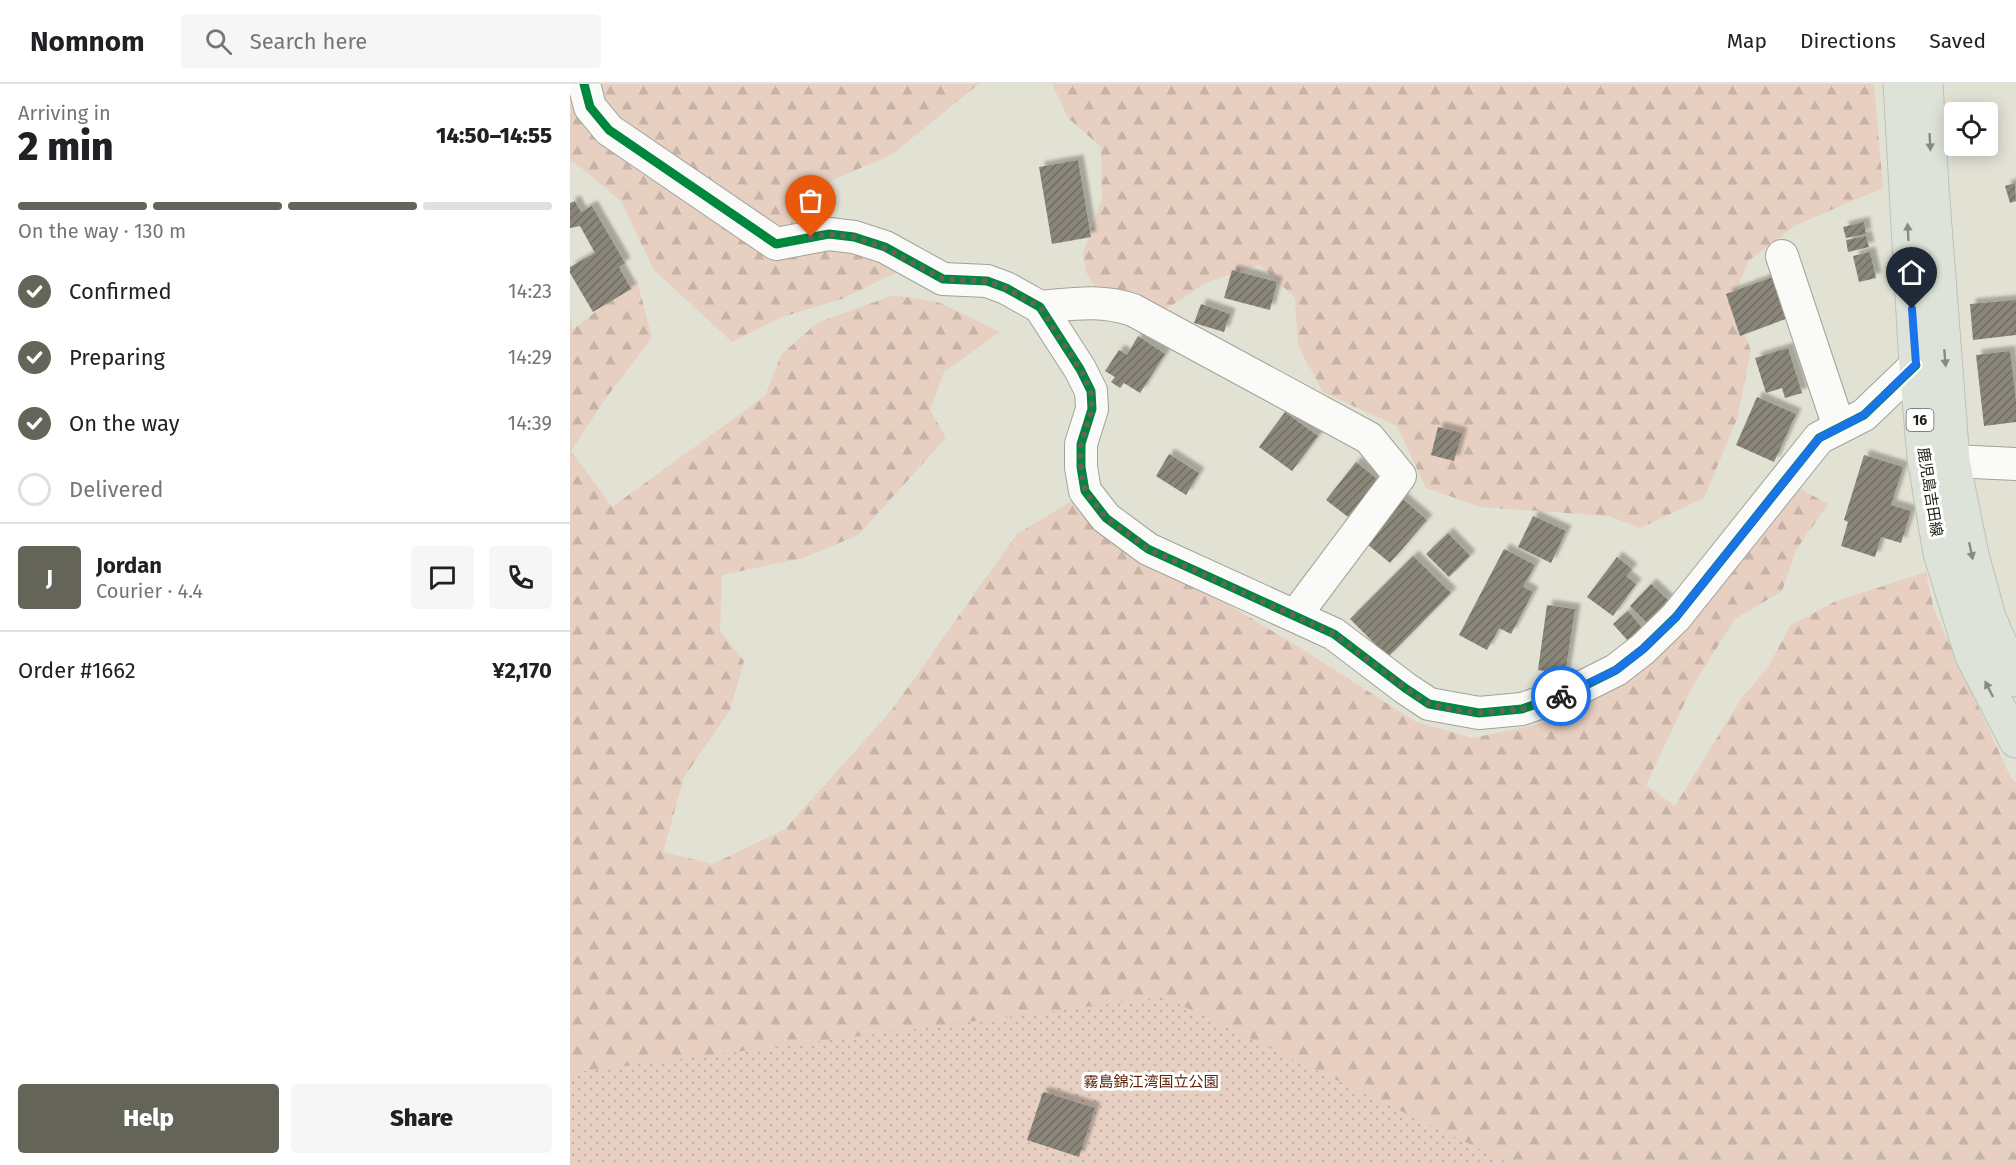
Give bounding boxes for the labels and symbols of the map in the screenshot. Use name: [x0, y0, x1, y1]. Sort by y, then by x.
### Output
one-way arrow: [1925, 133, 1934, 152]
pin: [785, 175, 836, 237]
one-way arrow: [1903, 222, 1912, 241]
pin: [1886, 247, 1937, 309]
one-way arrow: [1940, 348, 1950, 367]
road number: 16: [1906, 409, 1934, 431]
street label: 鹿児島吉田線: [1914, 446, 1946, 538]
one-way arrow: [1967, 541, 1977, 560]
courier: [1531, 666, 1591, 726]
one-way arrow: [1984, 680, 1994, 697]
park label: 霧島錦江湾国立公園: [1083, 1073, 1219, 1091]

